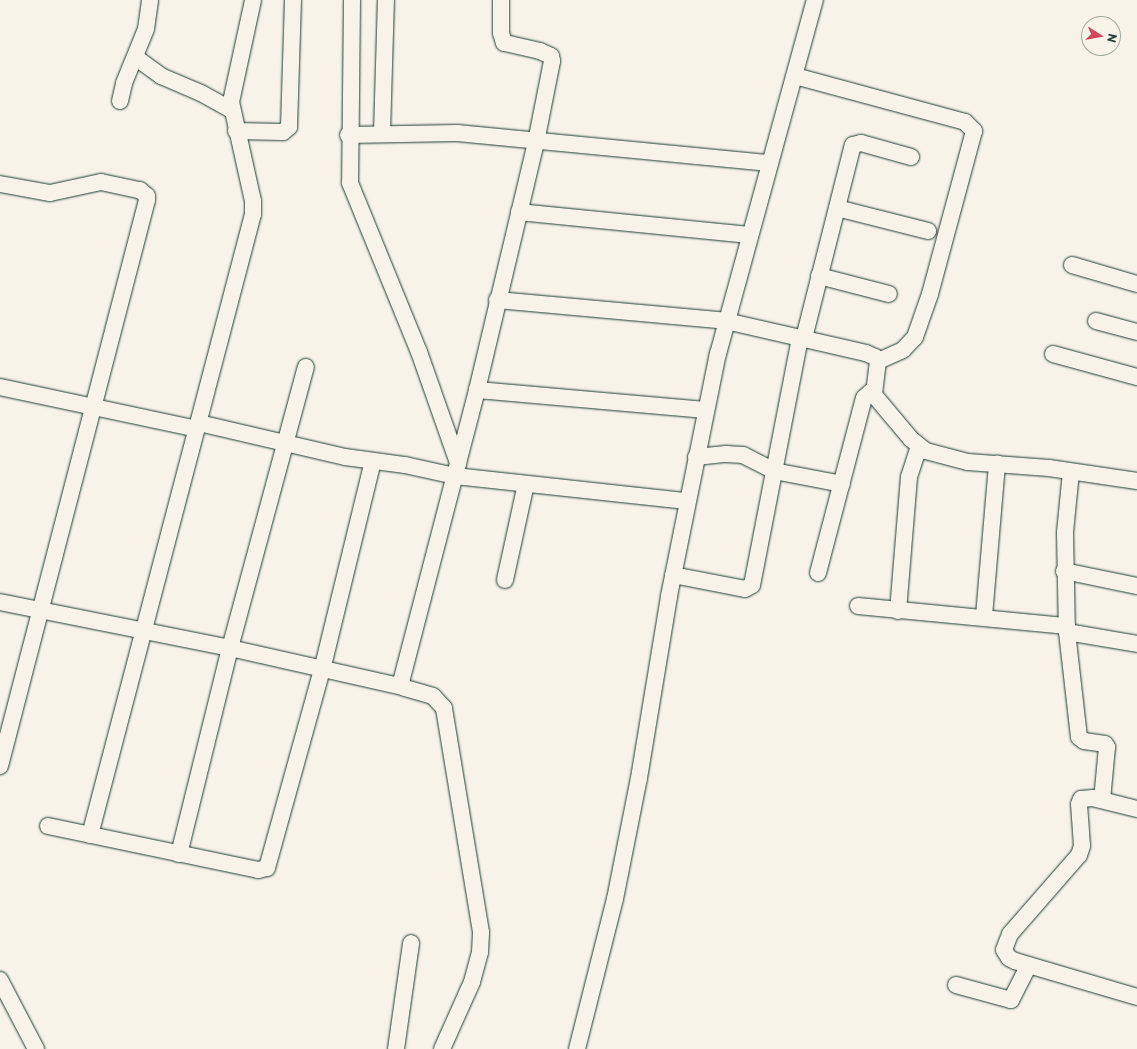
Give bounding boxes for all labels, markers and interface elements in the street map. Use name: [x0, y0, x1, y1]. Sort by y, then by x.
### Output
north arrow: [1081, 16, 1121, 56]
text: N: [1103, 32, 1121, 44]

